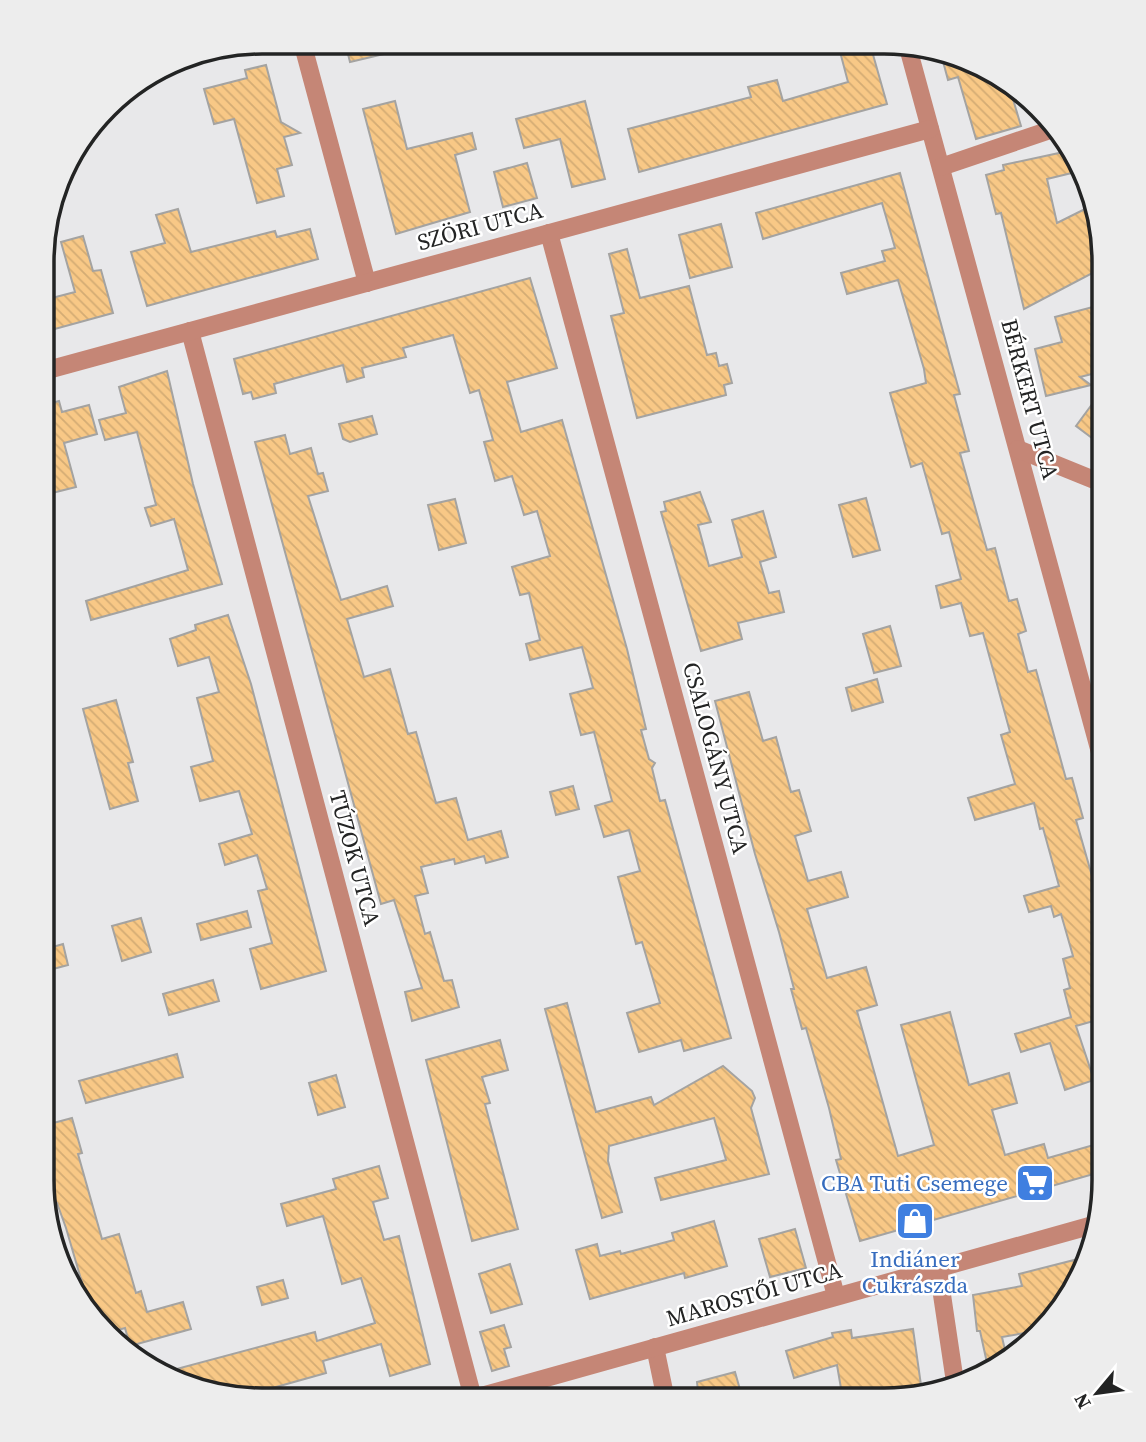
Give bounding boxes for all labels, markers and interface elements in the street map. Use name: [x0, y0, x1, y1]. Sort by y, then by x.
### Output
street label: SZÖRI UTCA: [414, 194, 547, 258]
street label: BÉRKERT UTCA: [993, 315, 1067, 484]
street label: CSALOGÁNY UTCA: [675, 659, 757, 858]
street label: TÚZOK UTCA: [322, 787, 389, 930]
supermarket icon: CBA Tuti Csemege: [1014, 1162, 1056, 1204]
place label: CBA Tuti Csemege: [821, 1167, 1008, 1199]
shop icon: Indiáner Cukrászda: [894, 1200, 936, 1242]
place label: Indiáner Cukrászda: [862, 1243, 969, 1301]
street label: MAROSTŐI UTCA: [662, 1253, 846, 1334]
north arrow: [1062, 1358, 1132, 1428]
text: N: [1067, 1389, 1097, 1414]

